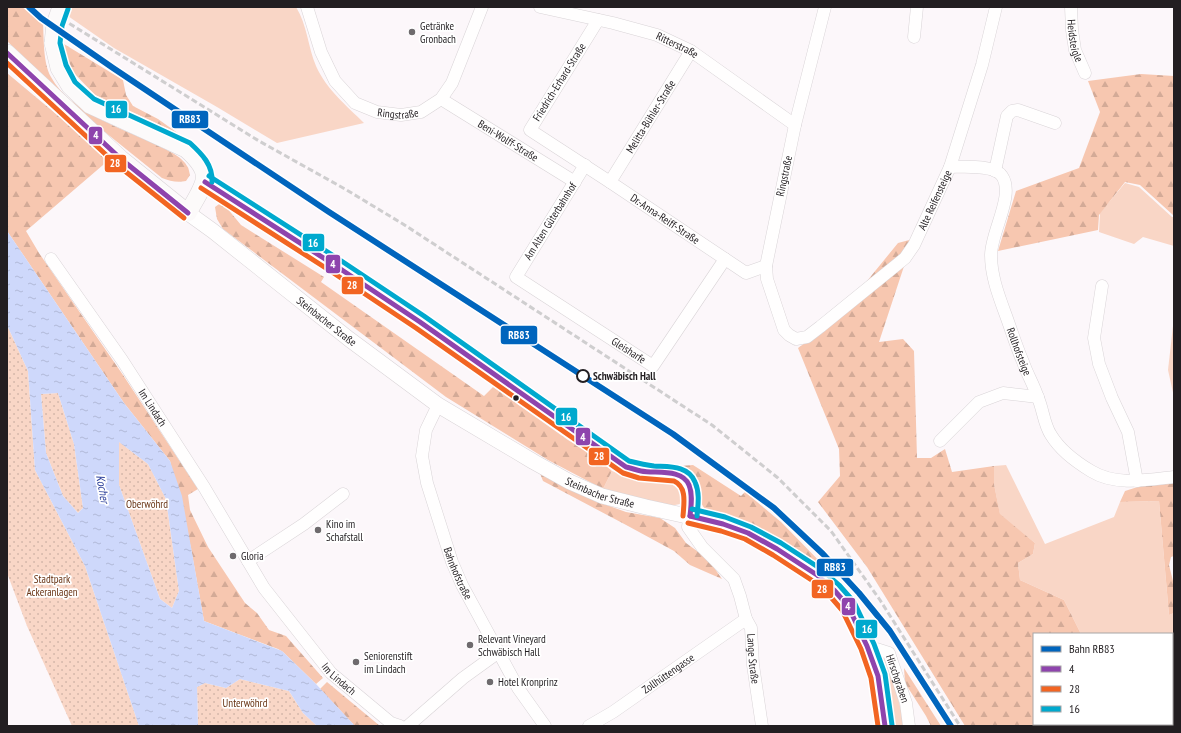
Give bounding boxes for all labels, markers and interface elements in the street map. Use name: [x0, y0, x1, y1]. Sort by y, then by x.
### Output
place label: Getränke Gronbach: [420, 19, 456, 46]
street label: Heidsteigle: [1065, 19, 1087, 64]
marker: Getränke Gronbach: [407, 27, 417, 37]
street label: Ritterstraße: [654, 29, 702, 61]
street label: Friedrich-Erhard-Straße: [529, 40, 589, 124]
street label: Melitta-Bühler-Straße: [623, 77, 679, 156]
line badge: 16: [105, 100, 128, 119]
text: 16: [111, 102, 121, 116]
street label: Ringstraße: [377, 105, 420, 122]
line badge: RB83: [171, 110, 209, 129]
text: RB83: [179, 112, 201, 126]
street label: Beni-Wolff-Straße: [475, 117, 541, 165]
line badge: 4: [88, 126, 103, 145]
text: 4: [93, 128, 99, 142]
line badge: 28: [104, 154, 127, 173]
street label: Ringstraße: [773, 154, 795, 198]
text: 28: [110, 156, 120, 170]
street label: Alte Reifensteige: [915, 167, 955, 232]
street label: Am Alten Güterbahnhof: [521, 179, 580, 262]
street label: Dr.-Anna-Reiff-Straße: [628, 191, 703, 247]
line badge: 16: [302, 233, 325, 252]
text: 16: [308, 236, 318, 250]
line badge: 4: [325, 254, 341, 274]
text: 4: [330, 257, 336, 271]
line badge: 28: [341, 276, 364, 295]
text: 28: [347, 278, 357, 292]
street label: Steinbacher Straße: [294, 293, 360, 349]
line badge: RB83: [500, 325, 538, 345]
street label: Rollhofsteige: [1004, 326, 1035, 378]
text: RB83: [508, 328, 530, 342]
street label: Gleisharfe: [609, 334, 649, 367]
marker: Schwäbisch Hall: [576, 369, 590, 383]
place label: Schwäbisch Hall: [593, 369, 656, 383]
street label: Im Lindach: [135, 386, 170, 429]
unlabelled marker: [511, 393, 521, 403]
line badge: 16: [555, 407, 578, 426]
text: 16: [561, 410, 571, 424]
line badge: 4: [575, 427, 591, 446]
text: 4: [580, 430, 586, 444]
line badge: 28: [588, 447, 610, 466]
text: 28: [594, 449, 604, 463]
water label: Kocher: [93, 474, 113, 506]
street label: Steinbacher Straße: [563, 474, 636, 511]
park label: Oberwöhrd: [126, 497, 168, 511]
place label: Kino im Schafstall: [326, 517, 363, 544]
marker: Kino im Schafstall: [313, 525, 323, 535]
street label: Bahnhofstraße: [441, 545, 476, 602]
place label: Gloria: [241, 549, 264, 563]
marker: Gloria: [228, 551, 238, 561]
line badge: RB83: [816, 558, 854, 577]
text: RB83: [824, 560, 846, 574]
park label: Stadtpark Ackeranlagen: [26, 572, 78, 599]
line badge: 28: [811, 579, 834, 599]
text: 28: [817, 582, 827, 596]
line badge: 4: [841, 597, 856, 616]
text: 4: [845, 599, 851, 613]
line badge: 16: [855, 619, 878, 639]
text: 16: [862, 622, 872, 636]
place label: Relevant Vineyard Schwäbisch Hall: [478, 632, 546, 659]
street label: Lange Straße: [744, 633, 763, 685]
legend: [1033, 633, 1173, 725]
marker: Relevant Vineyard Schwäbisch Hall: [465, 640, 475, 650]
text: Bahn RB83: [1069, 641, 1115, 656]
place label: Seniorenstift im Lindach: [364, 649, 412, 676]
street label: Zollhüttengasse: [639, 650, 697, 697]
street label: Hirschgraben: [883, 652, 912, 705]
marker: Seniorenstift im Lindach: [351, 657, 361, 667]
street label: Im Lindach: [319, 660, 359, 698]
text: 4: [1069, 661, 1075, 676]
place label: Hotel Kronprinz: [498, 675, 558, 689]
marker: Hotel Kronprinz: [485, 677, 495, 687]
text: 28: [1069, 681, 1080, 696]
park label: Unterwöhrd: [223, 696, 268, 710]
text: 16: [1069, 701, 1080, 716]

